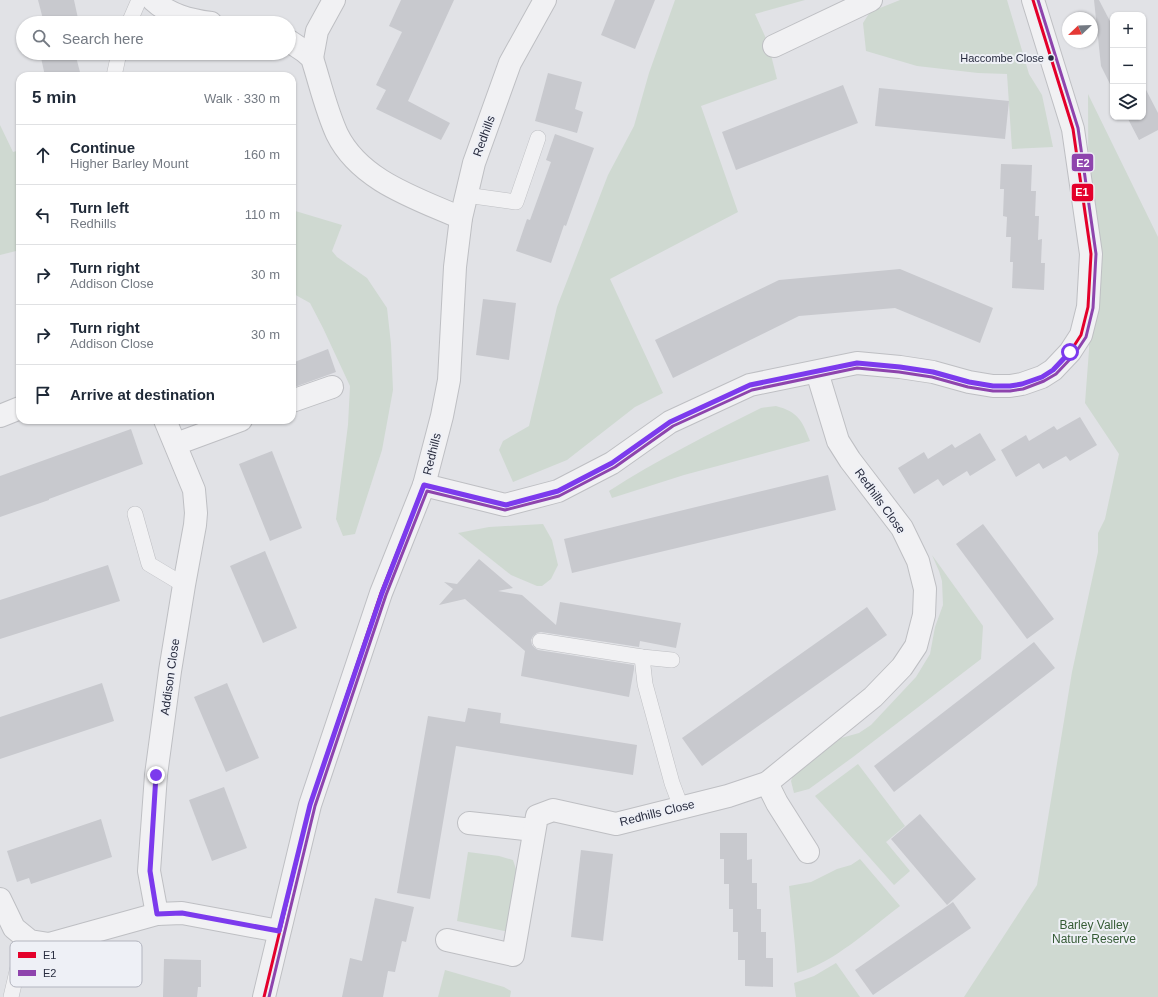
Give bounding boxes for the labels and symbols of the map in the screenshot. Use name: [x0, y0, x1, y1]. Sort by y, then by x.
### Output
north arrow: [1062, 12, 1098, 48]
place label: Haccombe Close: [960, 52, 1044, 64]
marker: Haccombe Close: [1046, 53, 1056, 63]
street label: Redhills: [470, 114, 498, 158]
line badge: E2: [1071, 153, 1094, 172]
text: E2: [1076, 157, 1090, 169]
line badge: E1: [1071, 183, 1094, 202]
text: E1: [1075, 186, 1089, 198]
route start: [1061, 343, 1079, 361]
street label: Redhills: [420, 432, 444, 476]
street label: Redhills Close: [852, 466, 908, 536]
street label: Addison Close: [158, 637, 182, 716]
route end: [147, 766, 165, 784]
street label: Redhills Close: [618, 797, 696, 829]
park label: Barley Valley Nature Reserve: [1052, 918, 1136, 946]
legend: [10, 941, 142, 987]
text: E1: [43, 949, 56, 961]
text: E2: [43, 967, 56, 979]

